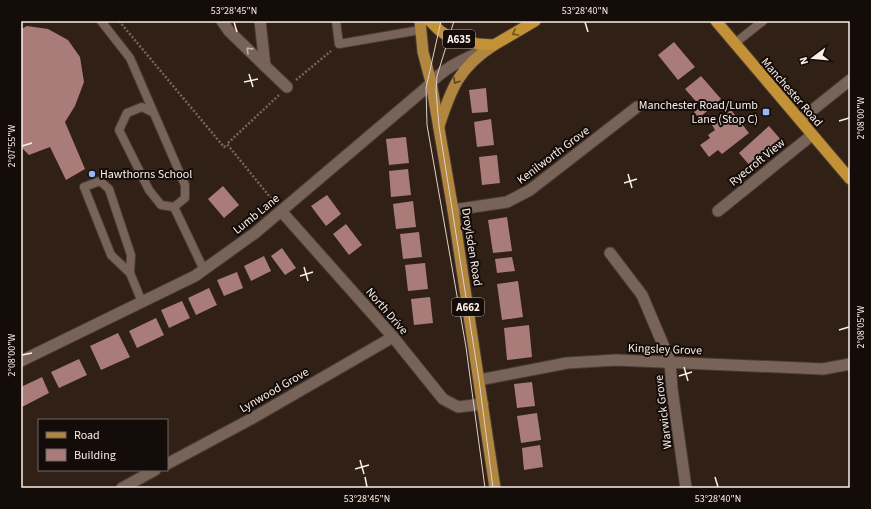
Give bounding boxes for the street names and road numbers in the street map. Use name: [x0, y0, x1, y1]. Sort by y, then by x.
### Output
road number: A635: [443, 30, 475, 48]
street label: Manchester Road: [757, 54, 826, 130]
street label: Kenilworth Grove: [513, 122, 593, 188]
street label: Ryecroft View: [726, 134, 789, 190]
street label: Lumb Lane: [229, 190, 283, 238]
street label: Droylsden Road: [457, 207, 486, 287]
street label: North Drive: [361, 284, 412, 339]
road number: A662: [452, 298, 484, 316]
street label: Kingsley Grove: [628, 340, 702, 359]
street label: Lynwood Grove: [236, 364, 312, 417]
street label: Warwick Grove: [651, 374, 676, 450]

